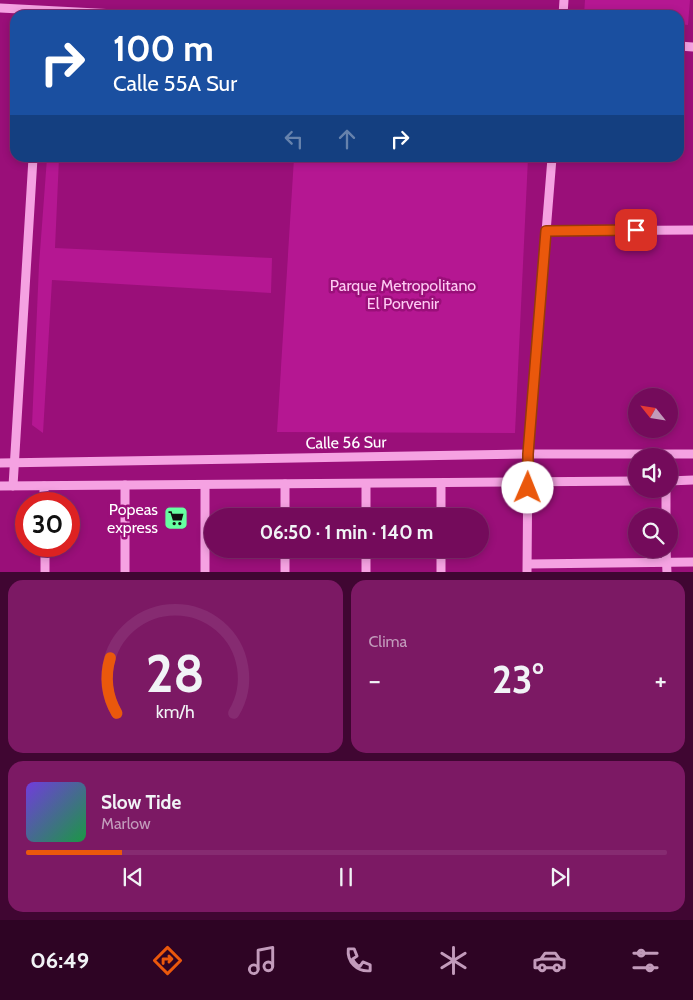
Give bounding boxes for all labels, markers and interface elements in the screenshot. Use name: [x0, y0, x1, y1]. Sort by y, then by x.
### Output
text: 100 m: [113, 27, 214, 70]
icon: right: [30, 30, 95, 95]
text: Calle 55A Sur: [113, 70, 237, 97]
icon: left: [280, 125, 308, 153]
icon: ahead: [333, 125, 361, 153]
icon: right: [386, 125, 414, 153]
pin: [615, 209, 657, 251]
icon: arrive: [622, 216, 650, 244]
park label: Parque Metropolitano El Porvenir: [330, 276, 476, 313]
north arrow: [628, 388, 678, 438]
map controls: [628, 388, 678, 558]
street label: Calle 56 Sur: [305, 432, 388, 453]
button: sound: [628, 448, 678, 498]
position arrow: [501, 461, 553, 513]
speed limit sign: 30: [15, 492, 80, 557]
place label: Popeas express: [107, 500, 158, 537]
supermarket icon: Popeas express: [163, 505, 189, 531]
button: search: [628, 508, 678, 558]
text: 06:50 · 1 min · 140 m: [260, 521, 433, 544]
text: Clima: [369, 632, 407, 651]
text: 28: [146, 642, 205, 705]
text: 23°: [492, 656, 544, 703]
text: −: [369, 663, 381, 697]
text: +: [655, 663, 667, 697]
text: km/h: [156, 701, 195, 722]
text: Slow Tide: [101, 791, 181, 814]
text: Marlow: [101, 814, 151, 833]
icon: previous: [119, 863, 147, 891]
icon: pause: [332, 863, 360, 891]
icon: next: [546, 863, 574, 891]
icon: directions: [150, 943, 185, 978]
icon: music: [245, 943, 280, 978]
icon: phone: [341, 943, 376, 978]
icon: climate: [436, 943, 471, 978]
icon: car: [532, 943, 567, 978]
icon: filters: [628, 943, 663, 978]
text: 06:49: [30, 947, 89, 974]

